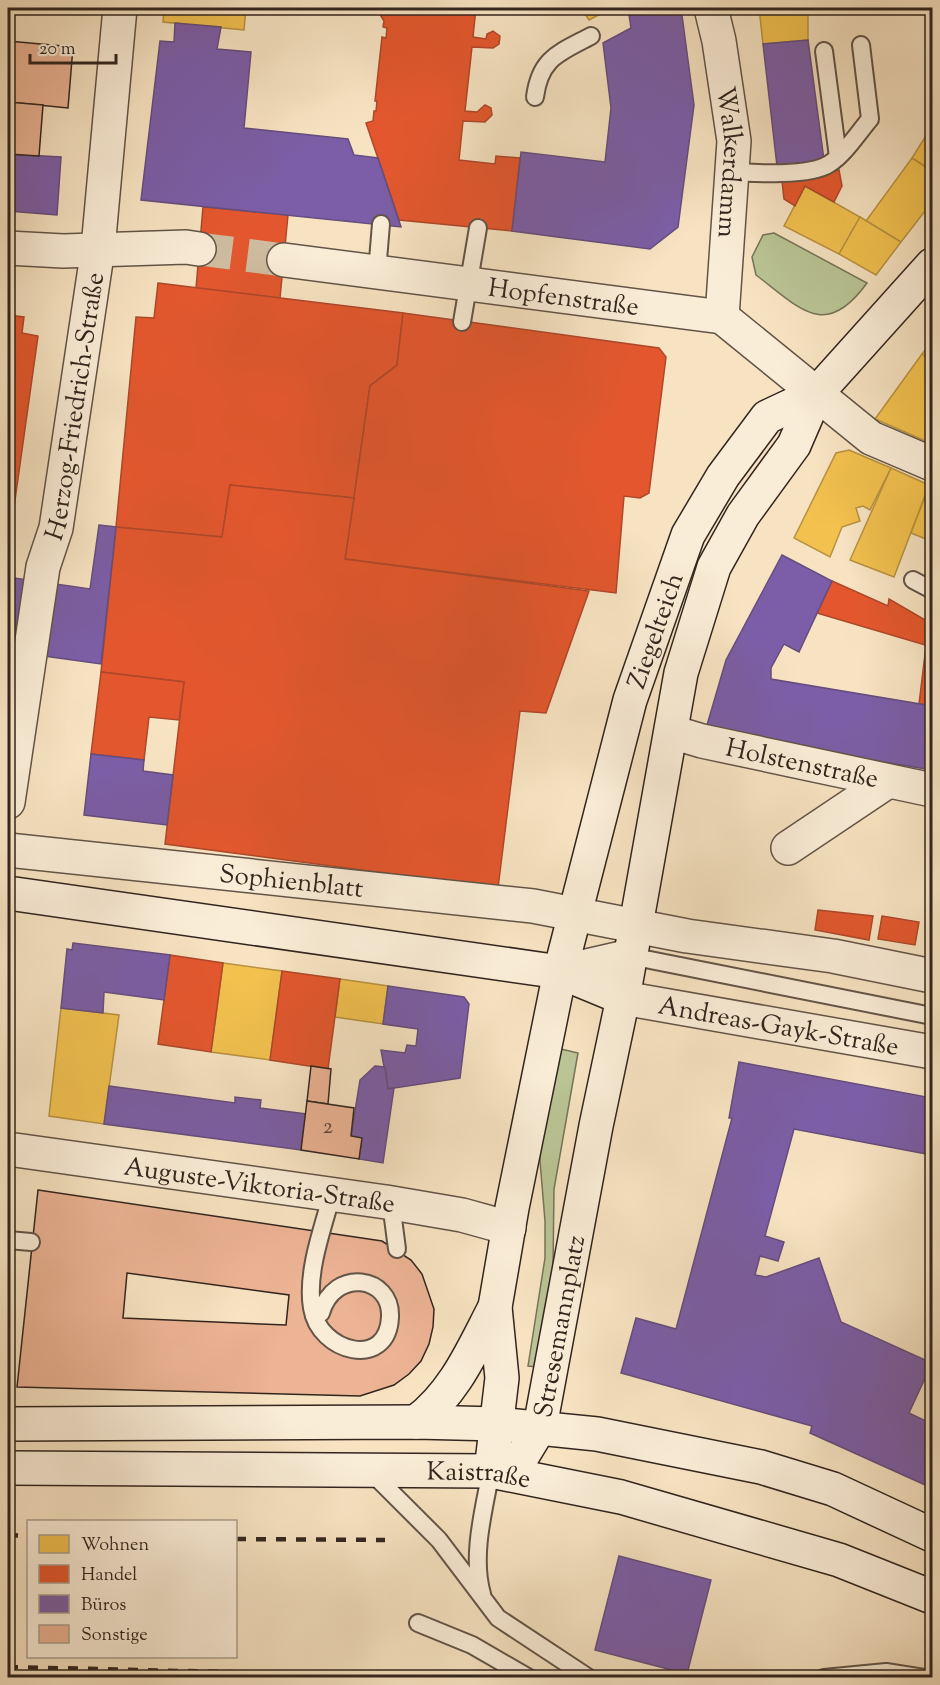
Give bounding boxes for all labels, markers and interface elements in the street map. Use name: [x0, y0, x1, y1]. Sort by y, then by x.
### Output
scale bar: [30, 27, 116, 65]
text: 20 m: [39, 37, 76, 63]
street label: Walkerdamm: [705, 84, 751, 239]
street label: Herzog-Friedrich-Straße: [37, 270, 115, 546]
street label: Hopfenstraße: [486, 271, 641, 327]
street label: Ziegelteich: [619, 568, 694, 694]
street label: Holstenstraße: [722, 731, 882, 799]
street label: Sophienblatt: [217, 857, 365, 909]
street label: Andreas-Gayk-Straße: [655, 988, 902, 1067]
house number: 2: [323, 1112, 333, 1144]
street label: Auguste-Viktoria-Straße: [121, 1149, 398, 1224]
street label: Stresemannplatz: [526, 1232, 596, 1421]
street label: Kaistraße: [426, 1455, 534, 1500]
legend: [27, 1520, 237, 1658]
text: Wohnen: [81, 1533, 149, 1559]
text: Handel: [81, 1563, 137, 1589]
text: Büros: [81, 1593, 126, 1619]
text: Sonstige: [81, 1623, 148, 1649]

